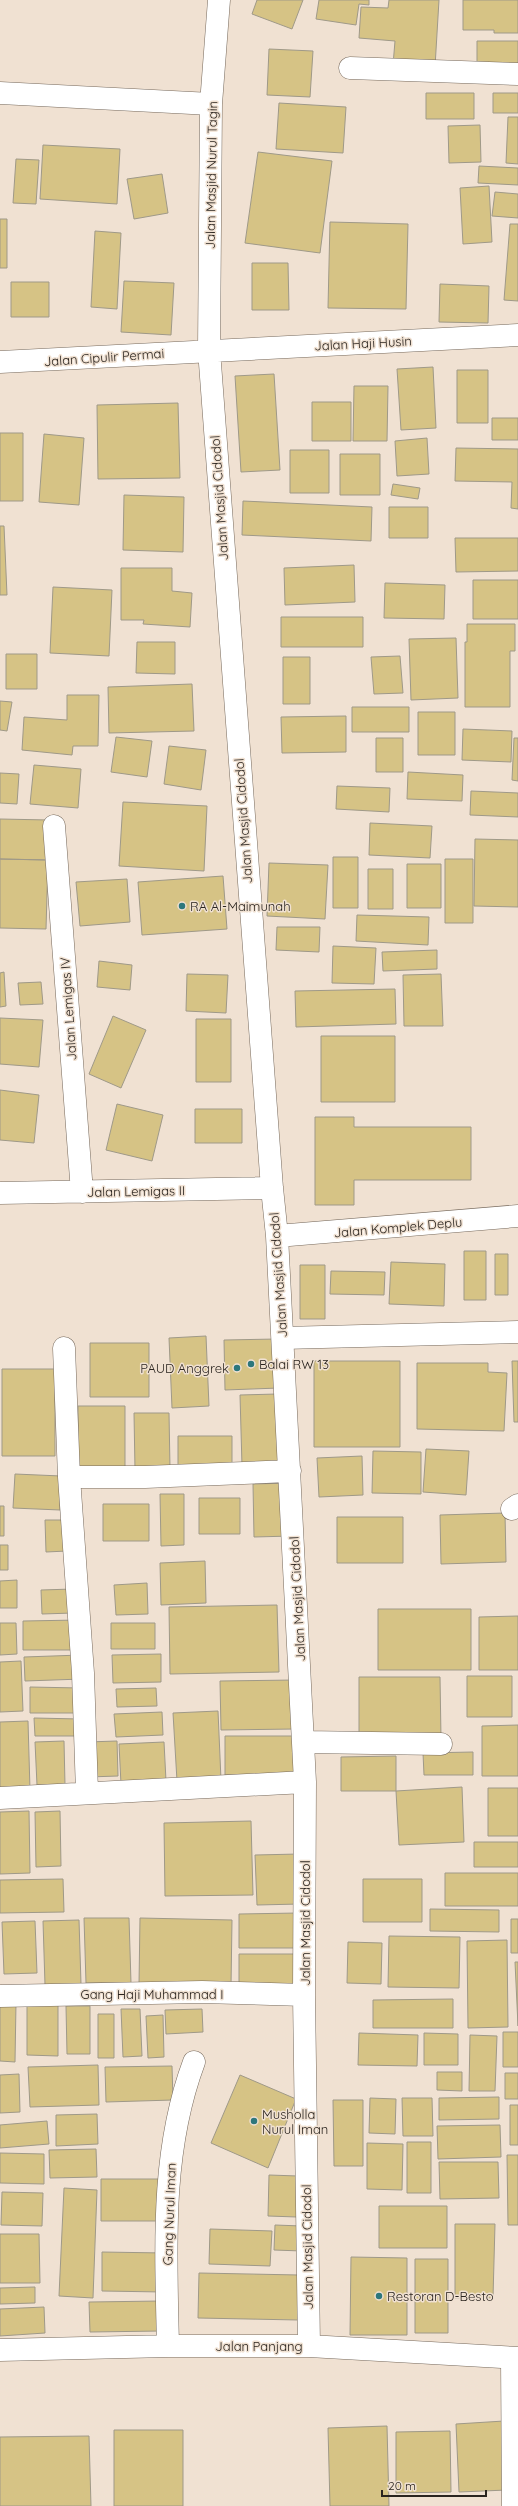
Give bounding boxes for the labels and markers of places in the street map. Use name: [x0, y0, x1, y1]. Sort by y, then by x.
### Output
place label: RA Al-Maimunah: [190, 898, 291, 914]
marker: RA Al-Maimunah: [177, 901, 187, 911]
place label: Balai RW 13: [259, 1356, 329, 1372]
marker: Balai RW 13: [246, 1359, 256, 1369]
place label: PAUD Anggrek: [140, 1360, 229, 1376]
marker: PAUD Anggrek: [232, 1363, 242, 1373]
place label: Musholla Nurul Iman: [262, 2106, 328, 2137]
marker: Musholla Nurul Iman: [249, 2116, 259, 2126]
place label: Restoran D-Besto: [387, 2288, 494, 2304]
marker: Restoran D-Besto: [374, 2291, 384, 2301]

